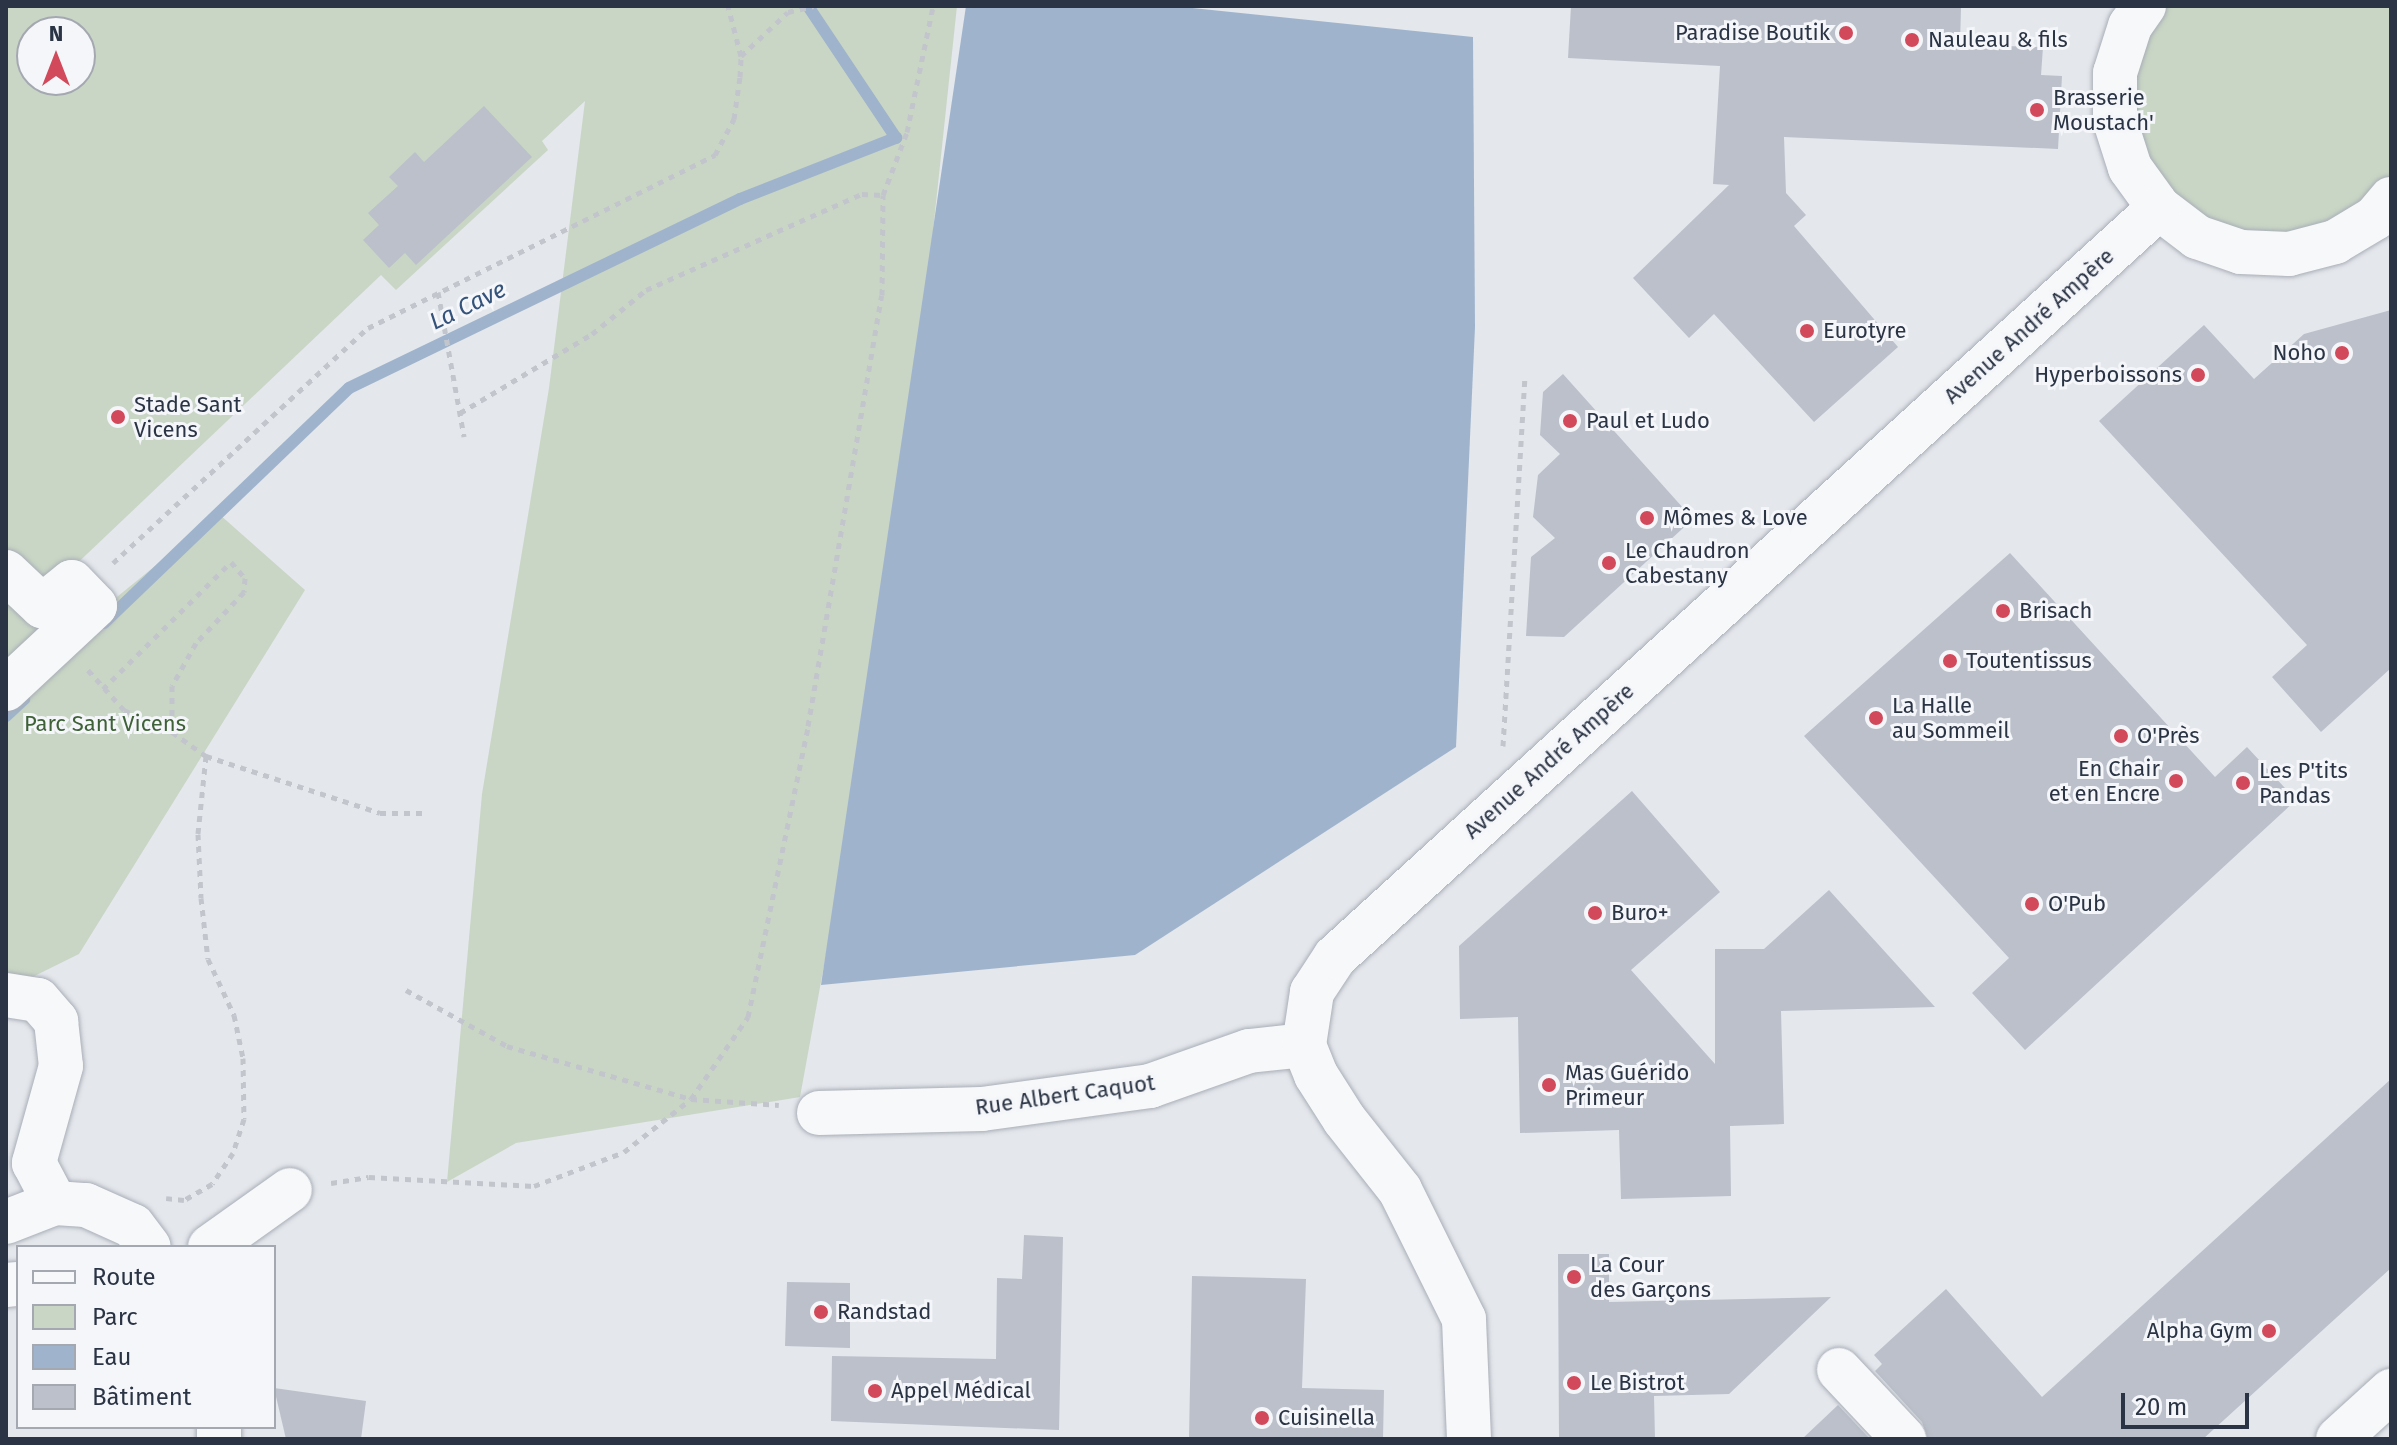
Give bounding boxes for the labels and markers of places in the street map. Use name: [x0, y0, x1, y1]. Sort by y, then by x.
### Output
place label: Paradise Boutik: [1675, 20, 1830, 46]
marker: Paradise Boutik: [1837, 24, 1855, 42]
place label: Nauleau & fils: [1928, 27, 2068, 53]
marker: Nauleau & fils: [1903, 31, 1921, 49]
place label: Brasserie Moustach': [2053, 84, 2154, 136]
marker: Brasserie Moustach': [2028, 101, 2046, 119]
place label: Eurotyre: [1823, 318, 1906, 344]
marker: Eurotyre: [1798, 322, 1816, 340]
place label: Noho: [2272, 340, 2326, 366]
marker: Noho: [2333, 344, 2351, 362]
place label: Hyperboissons: [2034, 362, 2182, 388]
marker: Hyperboissons: [2189, 366, 2207, 384]
place label: Stade Sant Vicens: [134, 391, 242, 442]
marker: Stade Sant Vicens: [109, 408, 127, 426]
place label: Paul et Ludo: [1586, 408, 1710, 434]
marker: Paul et Ludo: [1561, 412, 1579, 430]
place label: Mômes & Love: [1663, 505, 1808, 531]
marker: Mômes & Love: [1638, 509, 1656, 527]
place label: Le Chaudron Cabestany: [1625, 537, 1750, 588]
marker: Le Chaudron Cabestany: [1600, 554, 1618, 572]
place label: Brisach: [2019, 598, 2093, 624]
marker: Brisach: [1994, 602, 2012, 620]
place label: Toutentissus: [1966, 648, 2092, 674]
marker: Toutentissus: [1941, 652, 1959, 670]
place label: La Halle au Sommeil: [1892, 692, 2010, 744]
marker: La Halle au Sommeil: [1867, 709, 1885, 727]
place label: O'Près: [2137, 723, 2199, 749]
marker: O'Près: [2112, 727, 2130, 745]
place label: En Chair et en Encre: [2049, 755, 2160, 806]
place label: Les P'tits Pandas: [2259, 757, 2348, 808]
marker: En Chair et en Encre: [2167, 772, 2185, 790]
marker: Les P'tits Pandas: [2234, 774, 2252, 792]
place label: O'Pub: [2048, 891, 2106, 917]
marker: O'Pub: [2023, 895, 2041, 913]
place label: Buro+: [1611, 900, 1669, 926]
marker: Buro+: [1586, 904, 1604, 922]
place label: Mas Guérido Primeur: [1565, 1059, 1689, 1110]
marker: Mas Guérido Primeur: [1540, 1076, 1558, 1094]
place label: La Cour des Garçons: [1590, 1251, 1711, 1302]
marker: La Cour des Garçons: [1565, 1268, 1583, 1286]
place label: Randstad: [837, 1299, 931, 1325]
marker: Randstad: [812, 1303, 830, 1321]
place label: Alpha Gym: [2147, 1318, 2253, 1344]
marker: Alpha Gym: [2260, 1322, 2278, 1340]
place label: Le Bistrot: [1590, 1370, 1685, 1396]
marker: Le Bistrot: [1565, 1374, 1583, 1392]
place label: Appel Médical: [891, 1378, 1031, 1404]
marker: Appel Médical: [866, 1382, 884, 1400]
place label: Cuisinella: [1278, 1405, 1375, 1431]
marker: Cuisinella: [1253, 1409, 1271, 1427]

